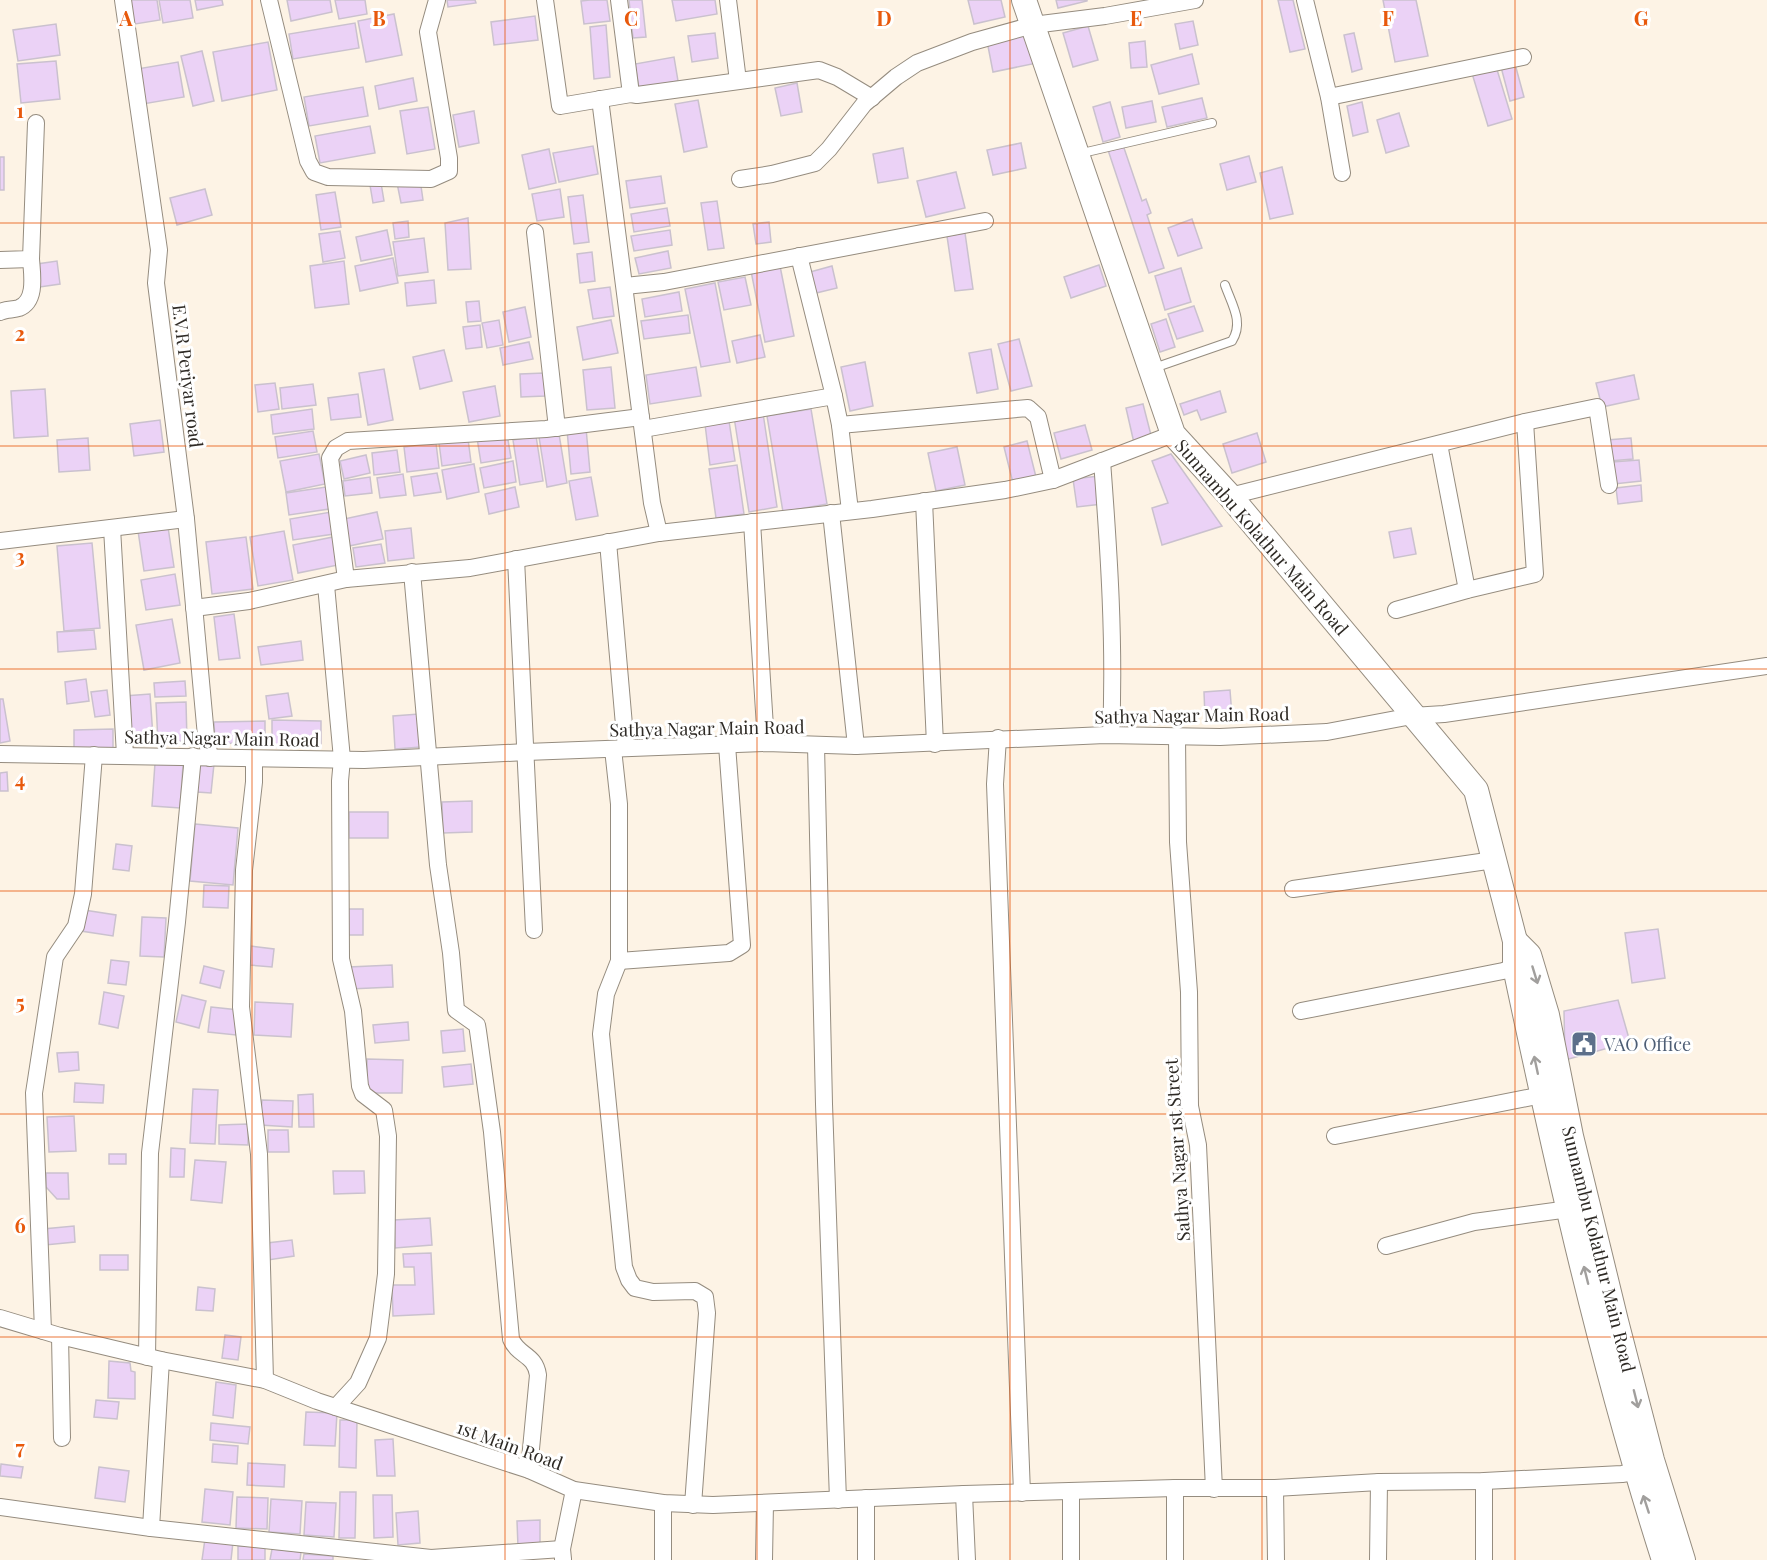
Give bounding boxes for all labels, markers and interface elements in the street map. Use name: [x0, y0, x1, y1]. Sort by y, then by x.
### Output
text: A: [118, 4, 133, 31]
text: B: [372, 4, 386, 31]
text: C: [624, 4, 638, 31]
text: D: [876, 4, 892, 31]
text: E: [1130, 4, 1142, 31]
text: F: [1382, 4, 1394, 31]
text: G: [1634, 4, 1649, 31]
text: 1: [16, 96, 24, 123]
street label: E.V.R Periyar road: [167, 303, 209, 450]
text: 2: [15, 319, 25, 346]
street label: Sunnambu Kolathur Main Road: [1170, 434, 1354, 641]
text: 3: [15, 542, 25, 569]
street label: Sathya Nagar Main Road: [1094, 701, 1290, 729]
street label: Sathya Nagar Main Road: [609, 714, 805, 742]
street label: Sathya Nagar Main Road: [124, 724, 320, 752]
text: 4: [15, 765, 25, 792]
one-way arrow: [1530, 965, 1541, 984]
text: 5: [15, 988, 25, 1015]
public building icon: VAO Office: [1569, 1029, 1599, 1059]
place label: VAO Office: [1603, 1032, 1691, 1056]
one-way arrow: [1529, 1056, 1541, 1075]
street label: Sathya Nagar 1st Street: [1159, 1057, 1195, 1242]
street label: Sunnambu Kolathur Main Road: [1557, 1123, 1641, 1375]
text: 6: [14, 1211, 26, 1238]
one-way arrow: [1579, 1266, 1591, 1285]
one-way arrow: [1631, 1389, 1642, 1408]
street label: 1st Main Road: [454, 1415, 567, 1475]
text: 7: [15, 1433, 25, 1460]
one-way arrow: [1640, 1495, 1651, 1514]

